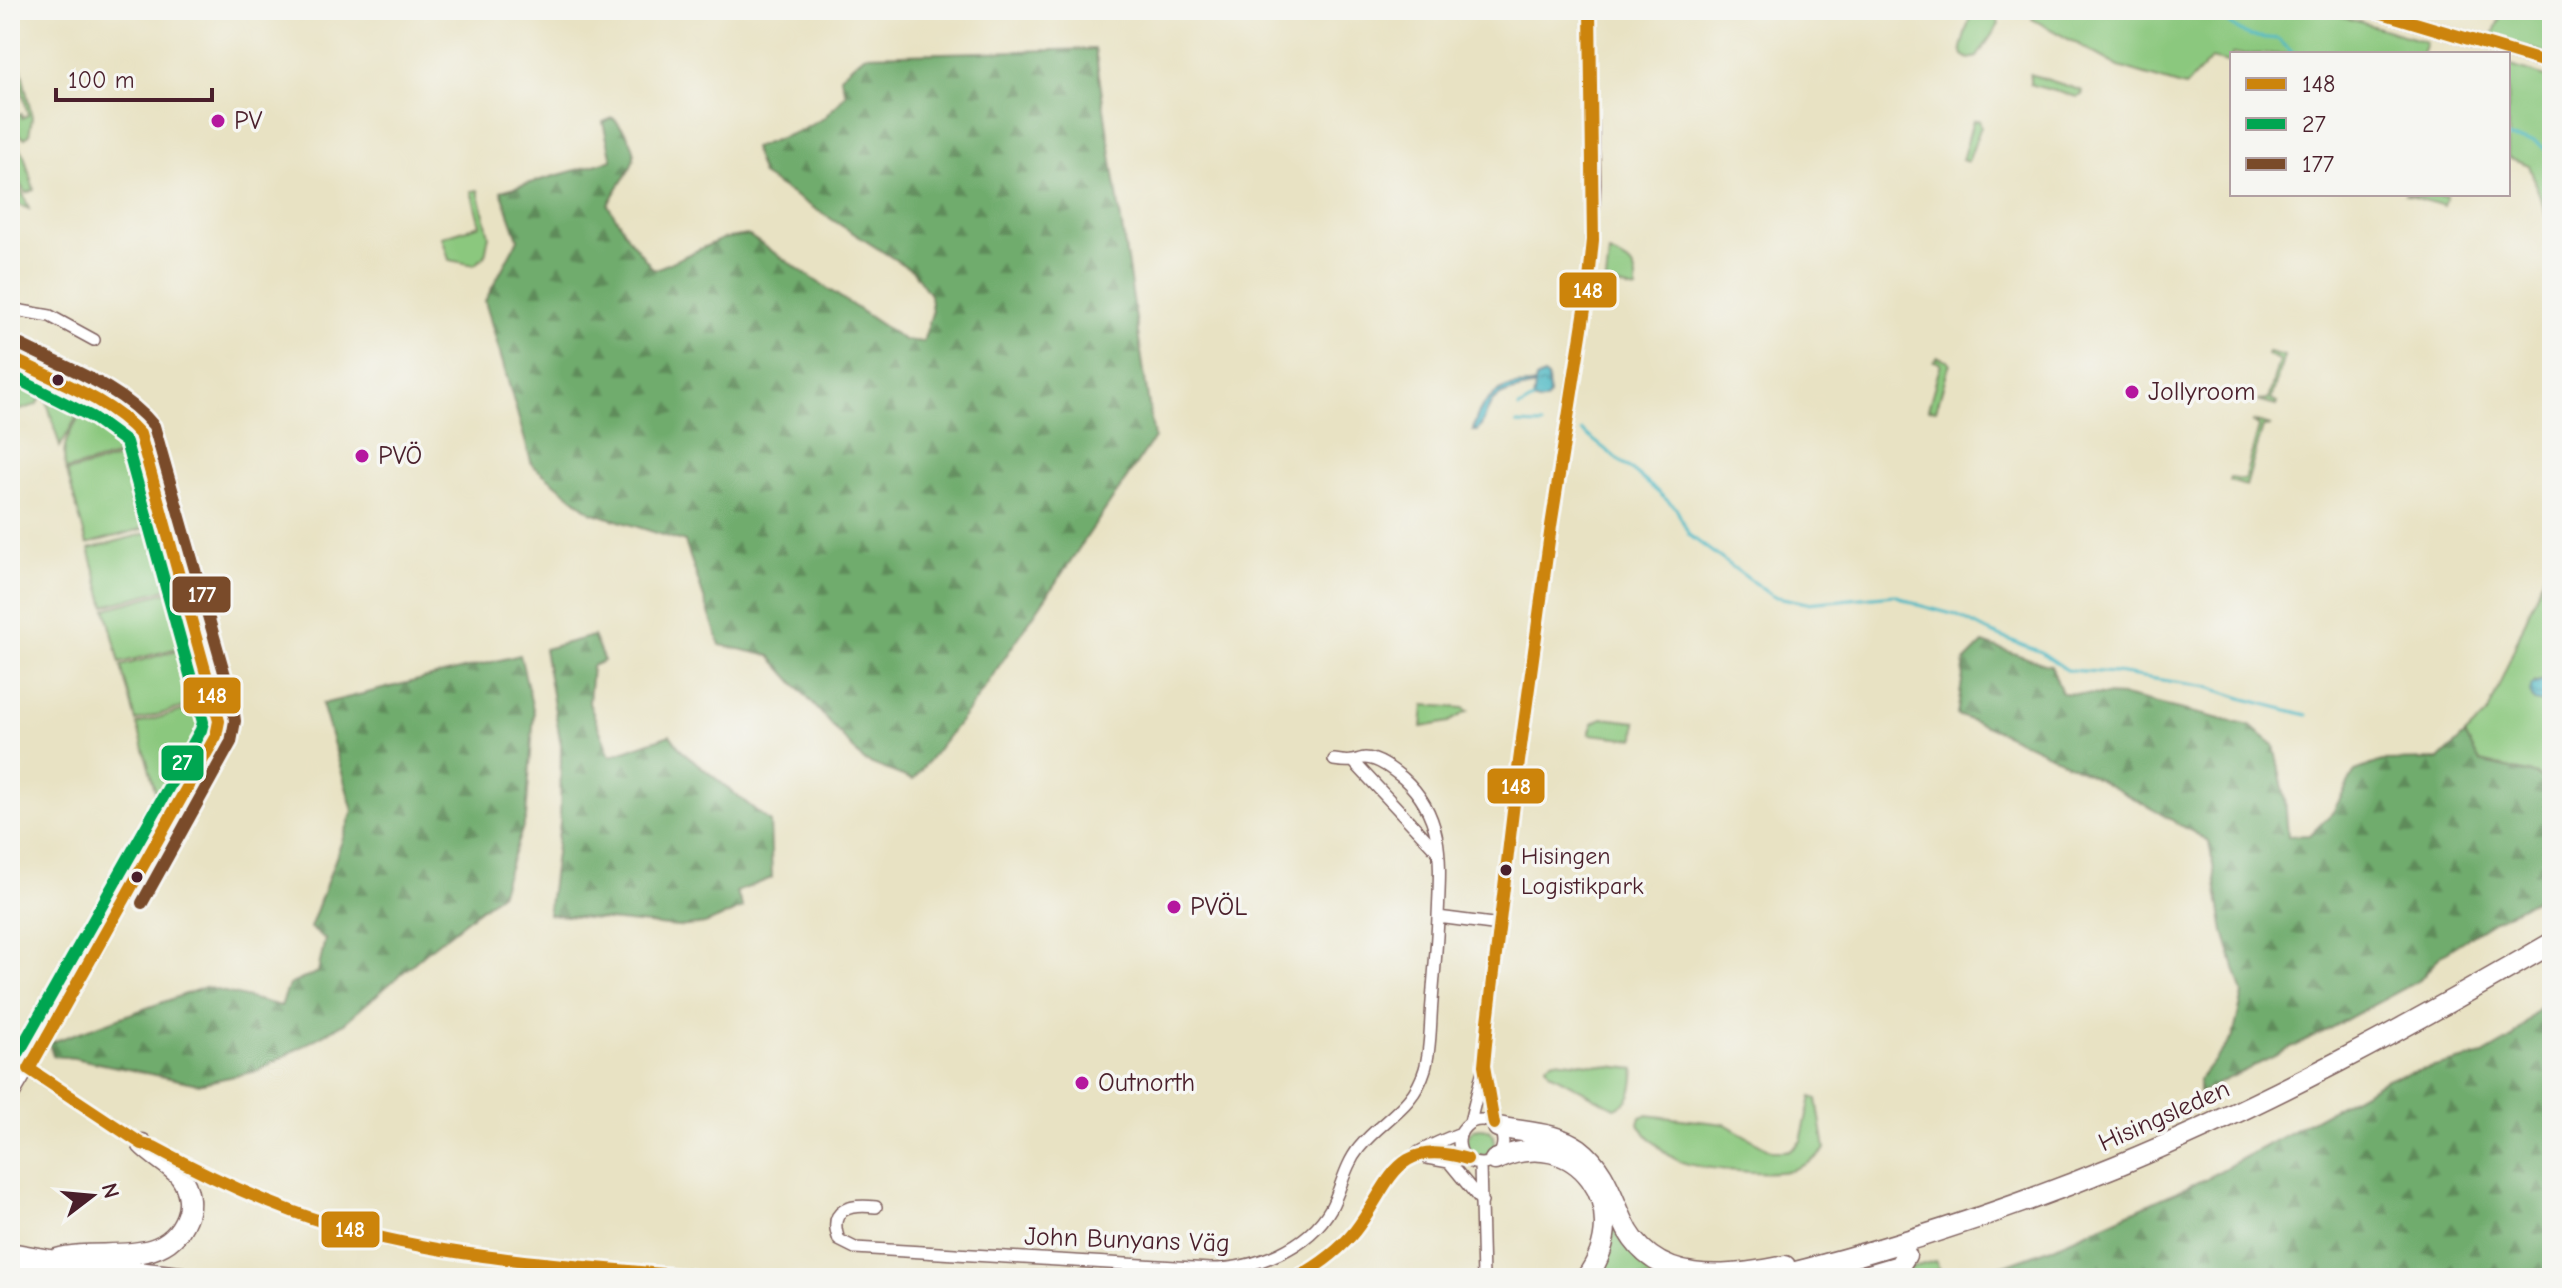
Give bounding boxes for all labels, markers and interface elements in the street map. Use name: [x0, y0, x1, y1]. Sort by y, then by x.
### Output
scale bar: [56, 52, 212, 102]
legend: [2230, 52, 2510, 196]
text: 100 m: [68, 66, 135, 94]
text: 148: [2302, 70, 2335, 98]
place label: PV: [234, 106, 263, 136]
text: 27: [2302, 110, 2326, 138]
marker: PV: [209, 112, 227, 130]
text: 177: [2302, 150, 2334, 178]
line badge: 148: [1558, 271, 1618, 309]
text: 148: [1573, 278, 1603, 304]
unlabelled marker: [50, 372, 66, 388]
place label: Jollyroom: [2148, 377, 2256, 407]
marker: Jollyroom: [2123, 383, 2141, 401]
place label: PVÖ: [378, 441, 422, 471]
marker: PVÖ: [353, 447, 371, 465]
line badge: 177: [171, 575, 232, 614]
text: 177: [188, 582, 216, 608]
line badge: 148: [182, 676, 242, 715]
text: 148: [197, 683, 227, 709]
line badge: 27: [160, 744, 205, 782]
text: 27: [172, 750, 192, 776]
line badge: 148: [1486, 767, 1546, 805]
text: 148: [1501, 774, 1531, 800]
place label: Hisingen Logistikpark: [1521, 842, 1644, 900]
marker: Hisingen Logistikpark: [1498, 862, 1514, 878]
unlabelled marker: [129, 869, 145, 885]
place label: PVÖL: [1190, 892, 1247, 922]
marker: PVÖL: [1165, 898, 1183, 916]
place label: Outnorth: [1098, 1068, 1195, 1098]
marker: Outnorth: [1073, 1074, 1091, 1092]
street label: Hisingsleden: [2094, 1074, 2234, 1158]
north arrow: [52, 1156, 132, 1236]
text: N: [96, 1180, 125, 1201]
line badge: 148: [320, 1210, 381, 1249]
text: 148: [335, 1217, 365, 1243]
street label: John Bunyans Väg: [1024, 1221, 1230, 1259]

